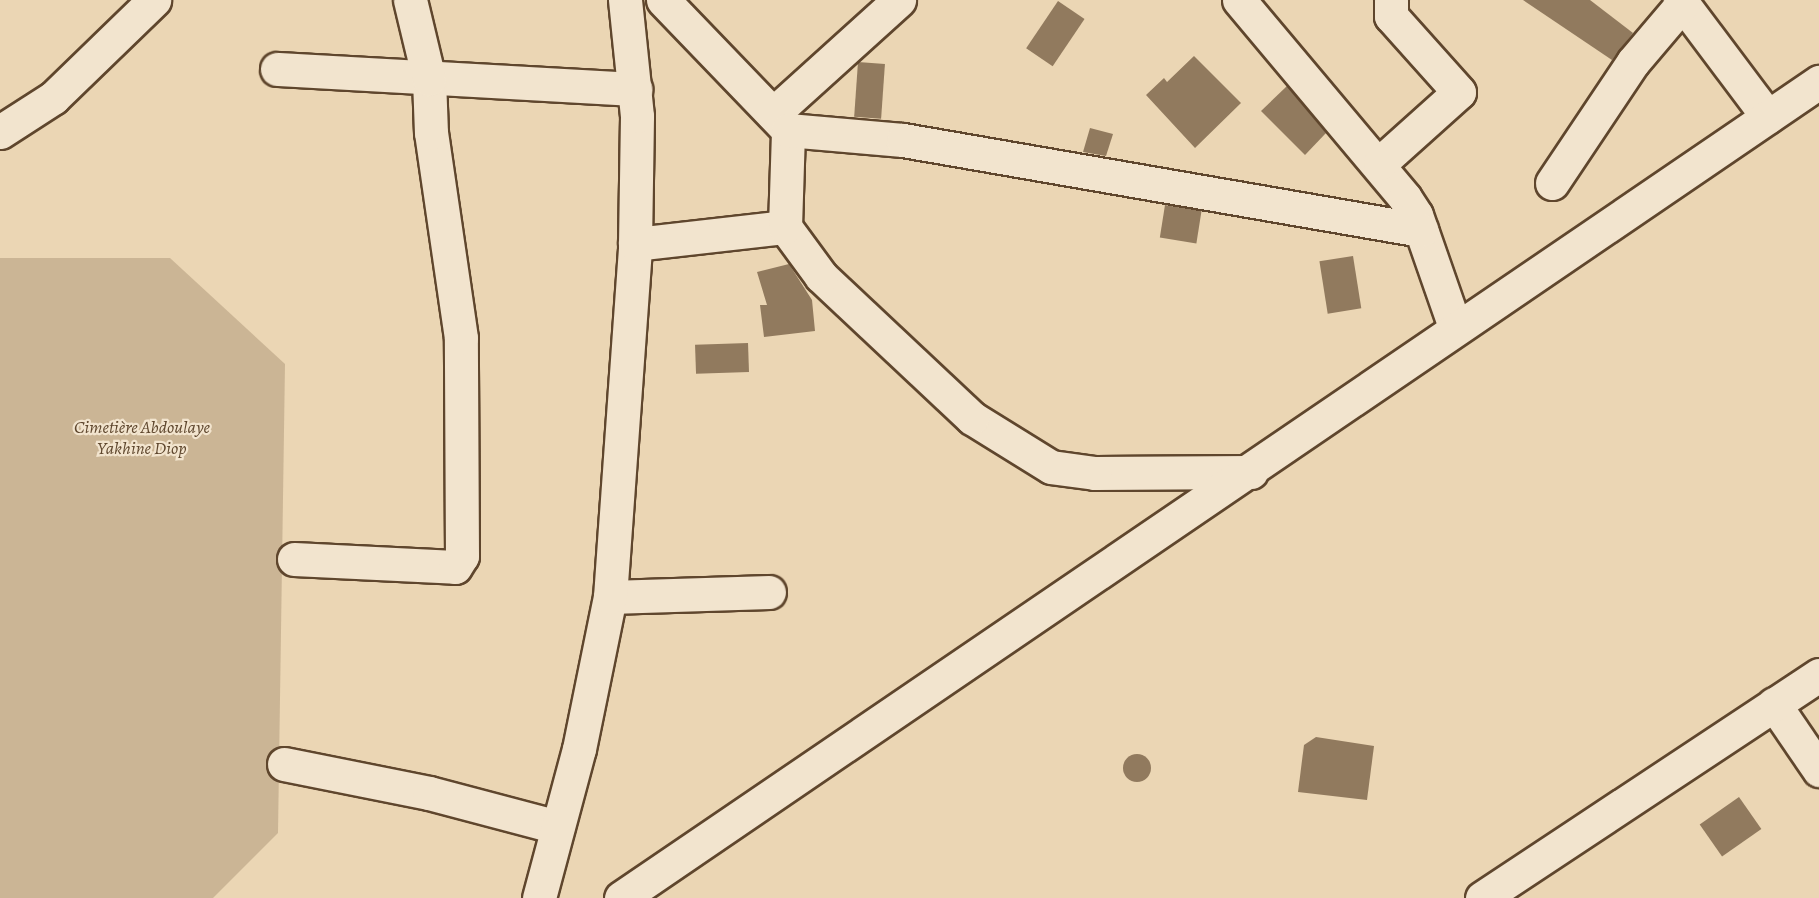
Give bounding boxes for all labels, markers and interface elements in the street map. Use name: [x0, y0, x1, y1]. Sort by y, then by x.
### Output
park label: Cimetière Abdoulaye Yakhine Diop: [74, 417, 210, 460]

